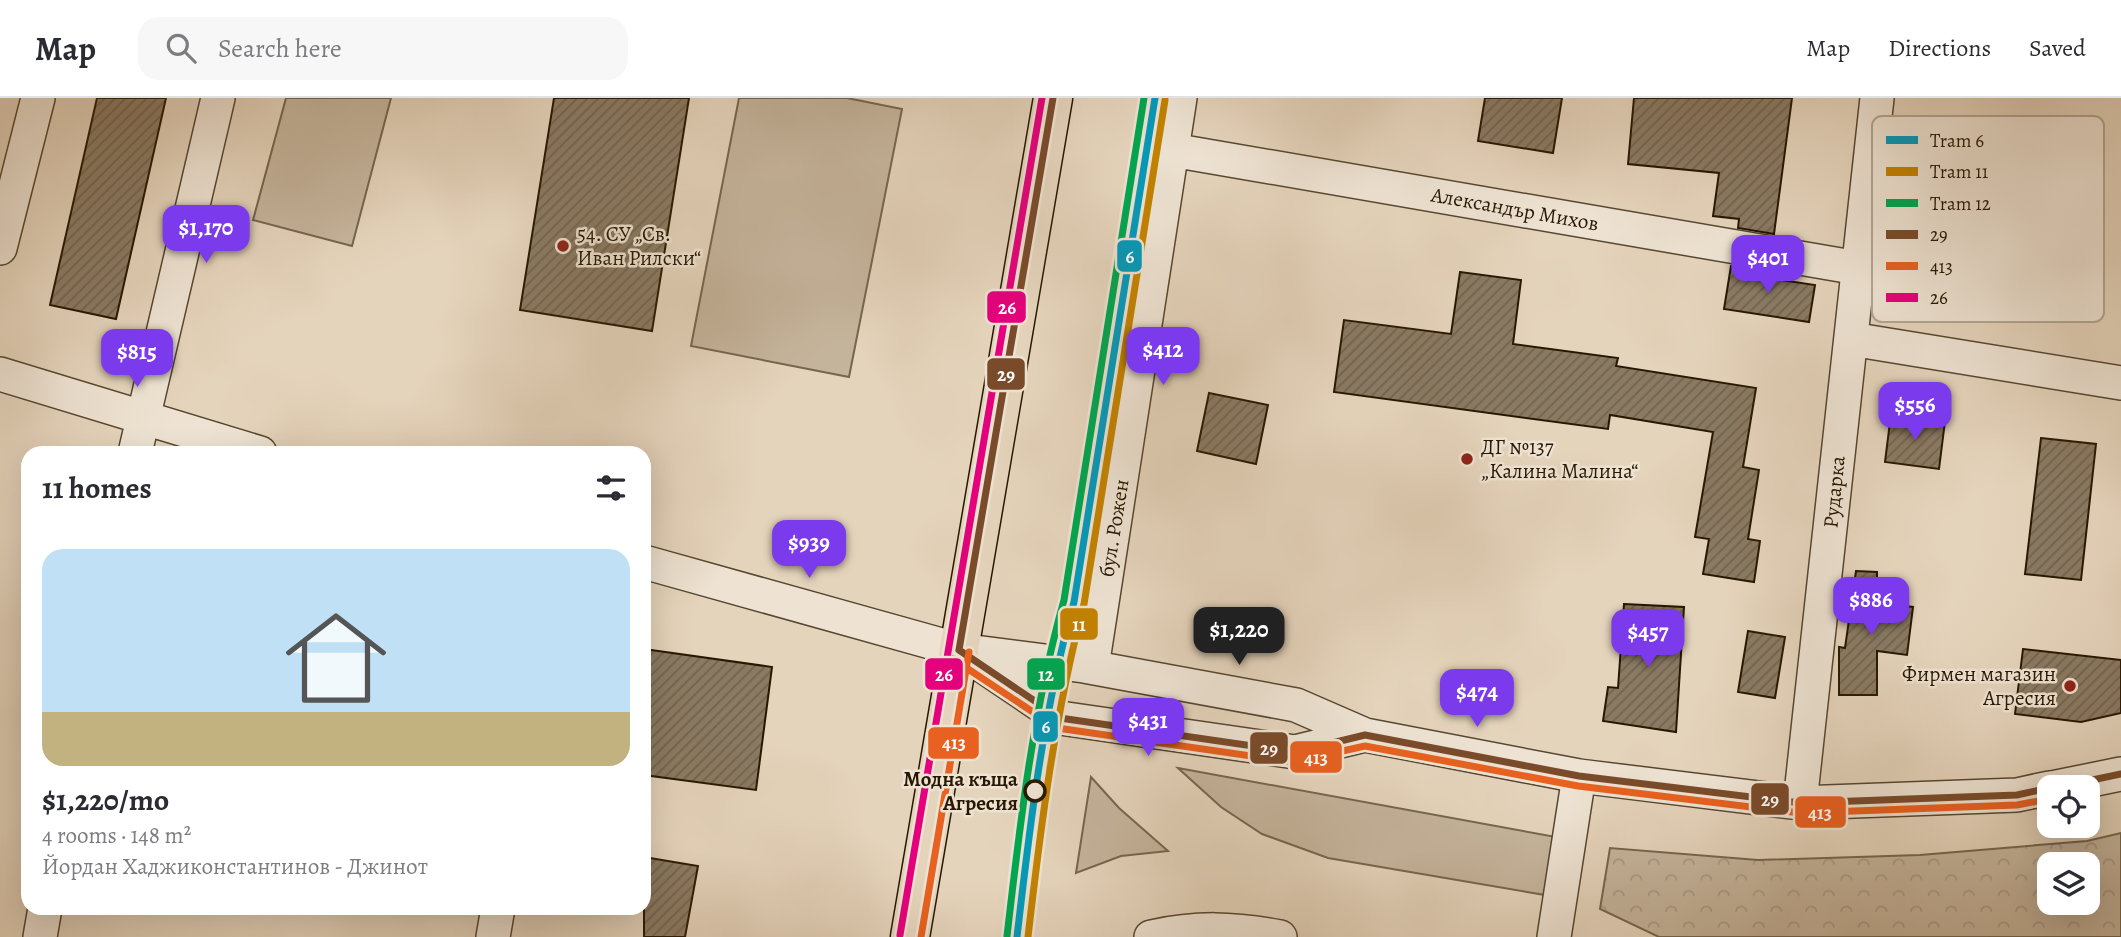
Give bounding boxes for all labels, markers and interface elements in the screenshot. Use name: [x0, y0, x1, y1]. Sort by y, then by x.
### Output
search box: [138, 17, 628, 80]
text: Map: [35, 26, 96, 71]
icon: search: [162, 29, 200, 67]
text: Search here: [218, 31, 342, 66]
text: Map: [1806, 32, 1850, 64]
text: Directions: [1888, 32, 1991, 64]
text: Saved: [2029, 32, 2086, 64]
legend: [1872, 116, 2104, 322]
text: Tram 6: [1930, 128, 1984, 154]
text: Tram 11: [1930, 159, 1989, 185]
street label: Александър Михов: [1428, 180, 1601, 238]
text: Tram 12: [1930, 191, 1991, 217]
pin: $1,170: [149, 206, 263, 265]
text: $1,170: [179, 212, 233, 243]
place label: 54. СУ „Св. Иван Рилски“: [577, 220, 701, 272]
text: 29: [1930, 222, 1948, 248]
pin: $401: [1727, 236, 1809, 295]
marker: 54. СУ „Св. Иван Рилски“: [555, 238, 571, 254]
line badge: 6: [1116, 239, 1143, 273]
text: $401: [1747, 242, 1789, 273]
text: 6: [1126, 244, 1135, 270]
text: 413: [1930, 254, 1953, 280]
text: 26: [1930, 285, 1948, 311]
line badge: 26: [986, 290, 1027, 324]
text: 26: [998, 295, 1016, 321]
pin: $412: [1122, 328, 1204, 387]
pin: $815: [96, 330, 178, 389]
text: $412: [1143, 334, 1183, 365]
text: $815: [117, 336, 157, 367]
line badge: 29: [986, 357, 1026, 391]
text: 29: [997, 362, 1015, 388]
pin: $556: [1874, 382, 1956, 442]
text: $556: [1894, 389, 1936, 420]
place label: ДГ №137 „Калина Малина“: [1481, 433, 1638, 485]
marker: ДГ №137 „Калина Малина“: [1459, 451, 1475, 467]
street label: Рударка: [1816, 454, 1852, 530]
text: 11 homes: [42, 468, 152, 508]
icon: filters: [592, 469, 630, 507]
street label: бул. Рожен: [1092, 477, 1136, 579]
pin: $939: [768, 520, 850, 580]
text: $939: [788, 527, 830, 558]
pin: $886: [1830, 578, 1912, 637]
text: $886: [1849, 584, 1893, 615]
icon: home: [273, 595, 399, 721]
line badge: 11: [1059, 607, 1099, 641]
pin: $1,220: [1182, 608, 1296, 667]
pin: $457: [1607, 610, 1689, 669]
text: 11: [1072, 612, 1086, 638]
text: $1,220: [1210, 614, 1268, 645]
text: $457: [1627, 616, 1669, 647]
line badge: 26: [924, 657, 964, 691]
line badge: 12: [1026, 657, 1066, 691]
place label: Фирмен магазин Агресия: [1902, 660, 2056, 712]
text: 26: [935, 662, 953, 688]
text: 12: [1038, 662, 1054, 688]
pin: $474: [1436, 670, 1518, 729]
text: $474: [1456, 676, 1498, 707]
marker: Фирмен магазин Агресия: [2062, 678, 2078, 694]
pin: $431: [1107, 698, 1189, 758]
text: $431: [1128, 705, 1168, 736]
line badge: 6: [1032, 710, 1059, 743]
text: 6: [1042, 714, 1051, 740]
line badge: 413: [927, 726, 980, 760]
text: 413: [942, 730, 966, 756]
line badge: 29: [1249, 731, 1289, 765]
text: 29: [1260, 736, 1278, 762]
line badge: 413: [1289, 740, 1343, 774]
text: 413: [1304, 745, 1328, 771]
place label: Модна къща Агресия: [903, 765, 1018, 817]
map controls: [2037, 775, 2100, 915]
button: locate: [2037, 775, 2100, 838]
text: $1,220/mo: [42, 780, 169, 820]
marker: Модна къща Агресия: [1024, 780, 1046, 802]
line badge: 29: [1750, 782, 1790, 816]
text: 29: [1761, 787, 1779, 813]
line badge: 413: [1794, 795, 1847, 829]
text: 413: [1808, 800, 1832, 826]
text: 4 rooms · 148 m²: [42, 820, 191, 851]
text: Йордан Хаджиконстантинов - Джинот: [42, 851, 428, 882]
button: layers: [2037, 852, 2100, 915]

